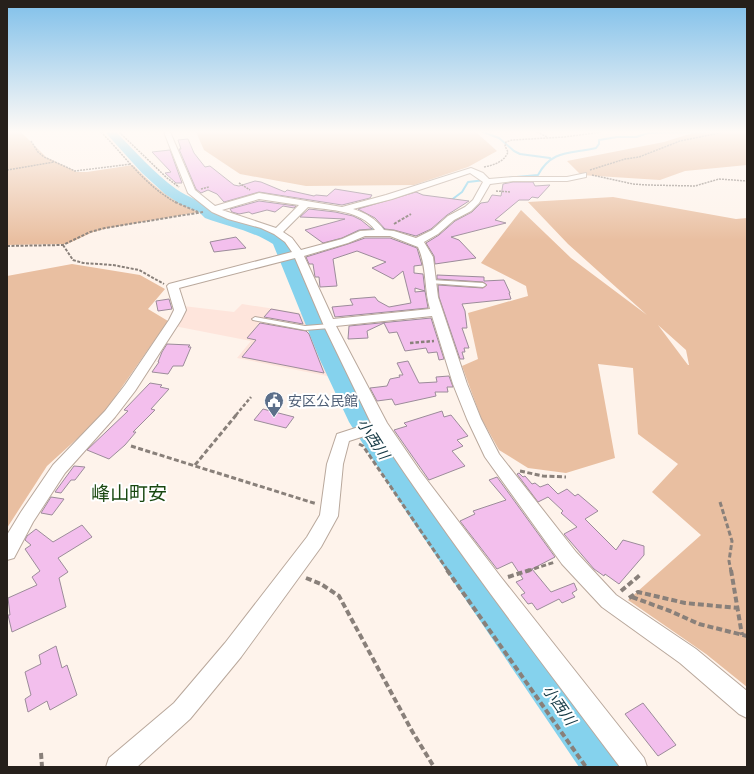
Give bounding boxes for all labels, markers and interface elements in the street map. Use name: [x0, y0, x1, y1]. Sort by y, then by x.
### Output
public building icon: 安区公民館: [263, 390, 285, 418]
place label: 安区公民館: [288, 393, 358, 410]
water label: 小西川: [353, 415, 394, 464]
district label: 峰山町安: [91, 482, 167, 505]
water label: 小西川: [539, 681, 580, 730]

